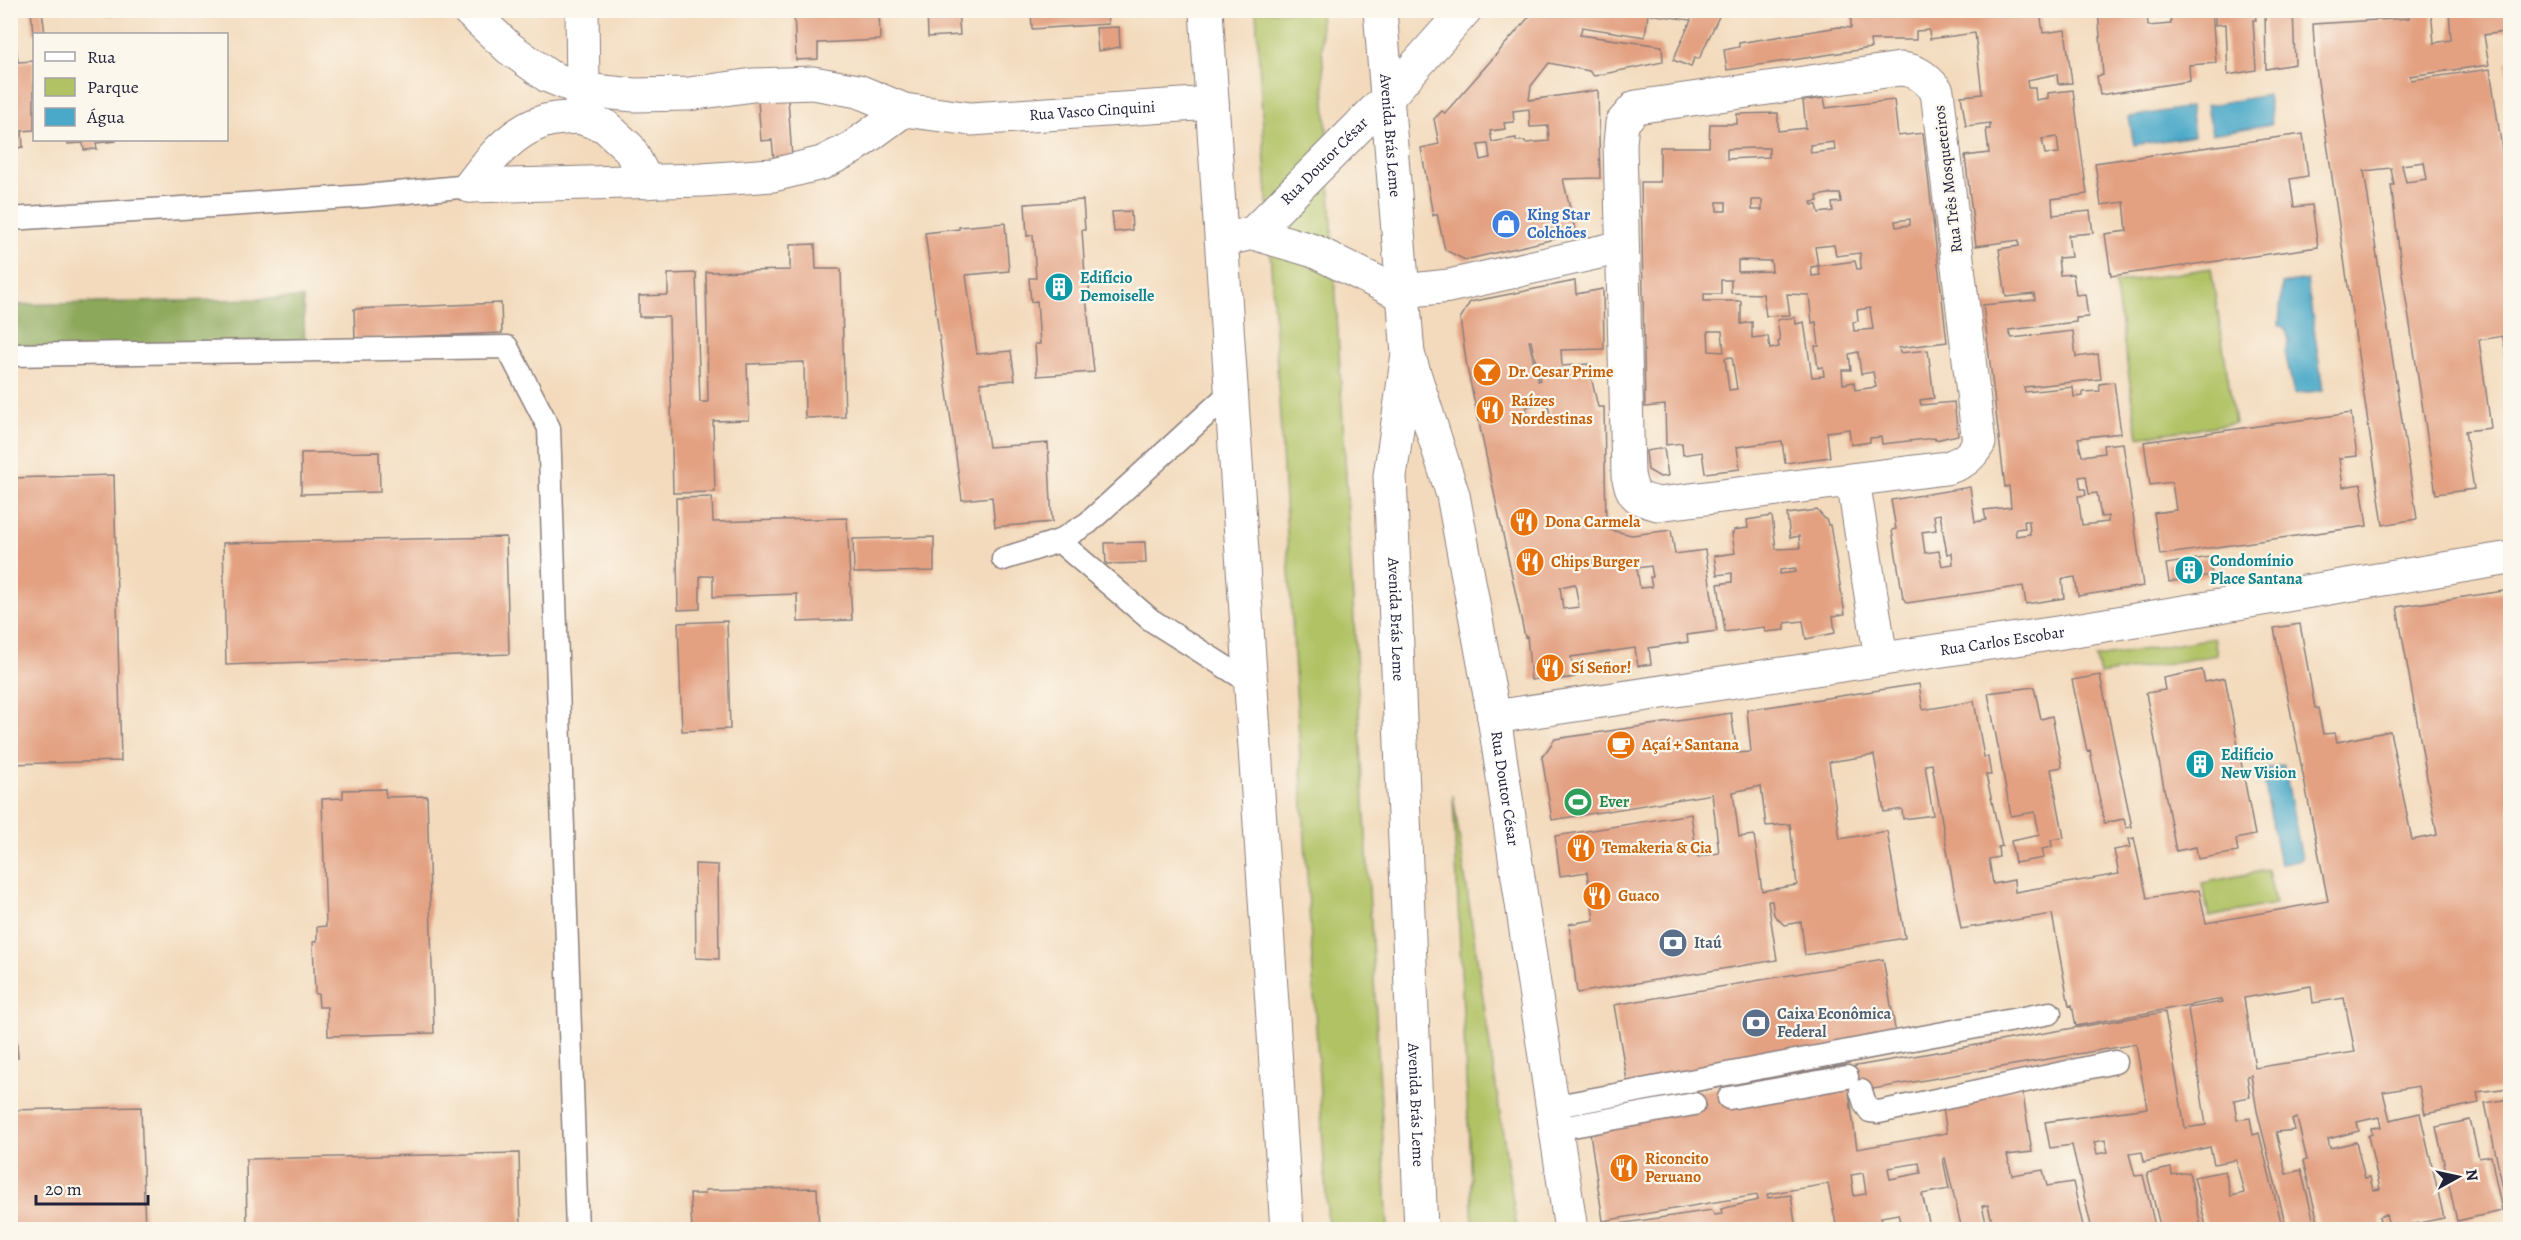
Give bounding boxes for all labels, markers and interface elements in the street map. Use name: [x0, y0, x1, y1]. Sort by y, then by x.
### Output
legend: [33, 33, 228, 141]
text: Rua: [87, 45, 116, 69]
street label: Avenida Brás Leme: [1374, 72, 1406, 198]
text: Parque: [87, 75, 139, 99]
street label: Rua Vasco Cinquini: [1028, 96, 1156, 126]
street label: Rua Três Mosqueteiros: [1928, 104, 1968, 254]
text: Água: [86, 105, 125, 129]
street label: Rua Doutor César: [1276, 112, 1373, 210]
place label: King Star Colchões: [1527, 204, 1591, 244]
shop icon: King Star Colchões: [1490, 208, 1522, 240]
place label: Edifício Demoiselle: [1080, 267, 1154, 307]
building icon: Edifício Demoiselle: [1043, 271, 1075, 303]
bar icon: Dr. Cesar Prime: [1471, 356, 1503, 388]
place label: Dr. Cesar Prime: [1508, 361, 1613, 383]
place label: Raízes Nordestinas: [1511, 390, 1593, 430]
restaurant icon: Raízes Nordestinas: [1474, 394, 1506, 426]
restaurant icon: Dona Carmela: [1508, 506, 1540, 538]
place label: Dona Carmela: [1545, 511, 1641, 533]
restaurant icon: Chips Burger: [1514, 546, 1546, 578]
place label: Condomínio Place Santana: [2210, 550, 2303, 590]
place label: Chips Burger: [1551, 551, 1640, 573]
building icon: Condomínio Place Santana: [2173, 554, 2205, 586]
street label: Avenida Brás Leme: [1382, 556, 1409, 682]
street label: Rua Carlos Escobar: [1938, 621, 2066, 661]
restaurant icon: Sí Señor!: [1534, 652, 1566, 684]
place label: Sí Señor!: [1571, 657, 1631, 679]
street label: Rua Doutor César: [1485, 729, 1524, 847]
cafe icon: Açaí + Santana: [1605, 729, 1637, 761]
place label: Açaí + Santana: [1641, 734, 1740, 756]
place label: Edifício New Vision: [2221, 744, 2297, 784]
building icon: Edifício New Vision: [2184, 748, 2216, 780]
sports icon: Ever: [1562, 786, 1594, 818]
place label: Ever: [1599, 791, 1630, 813]
restaurant icon: Temakeria & Cia: [1565, 832, 1597, 864]
place label: Temakeria & Cia: [1602, 837, 1713, 859]
restaurant icon: Guaco: [1581, 880, 1613, 912]
place label: Guaco: [1618, 885, 1660, 907]
bank icon: Itaú: [1657, 927, 1689, 959]
place label: Itaú: [1694, 932, 1722, 954]
place label: Caixa Econômica Federal: [1777, 1003, 1891, 1043]
bank icon: Caixa Econômica Federal: [1740, 1007, 1772, 1039]
street label: Avenida Brás Leme: [1402, 1042, 1429, 1167]
north arrow: [2428, 1147, 2488, 1207]
place label: Riconcito Peruano: [1645, 1148, 1709, 1188]
restaurant icon: Riconcito Peruano: [1608, 1152, 1640, 1184]
scale bar: [36, 1168, 148, 1206]
text: N: [2460, 1168, 2484, 1183]
text: 20 m: [45, 1177, 82, 1201]

